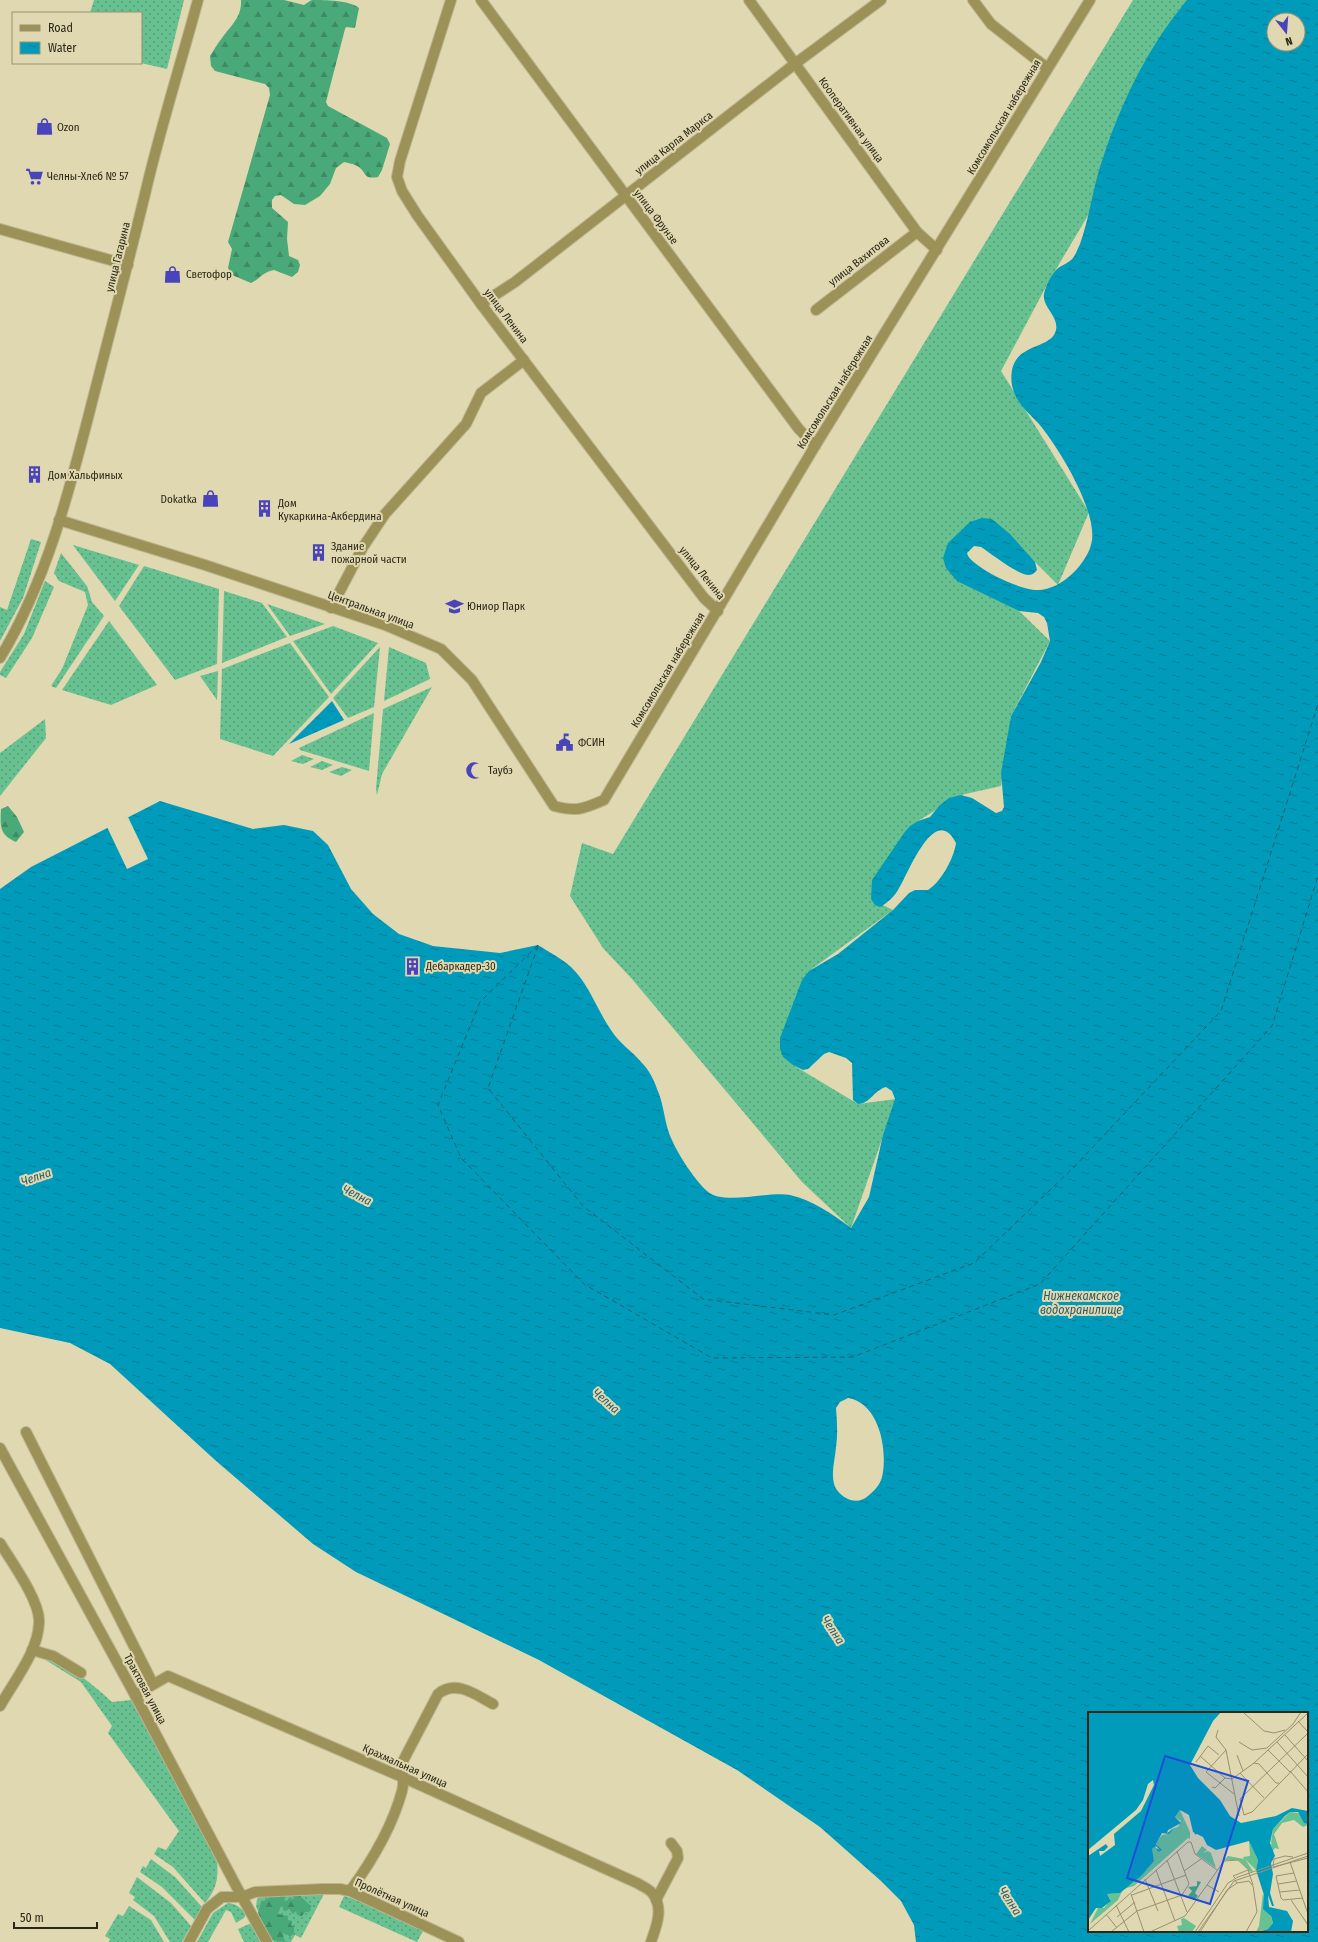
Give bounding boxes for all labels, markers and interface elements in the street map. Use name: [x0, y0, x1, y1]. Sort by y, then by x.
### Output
legend: [12, 12, 142, 64]
north arrow: [1266, 12, 1306, 52]
text: Road: [48, 21, 73, 35]
text: N: [1284, 34, 1294, 48]
text: Water: [48, 41, 77, 55]
street label: Комсомольская набережная: [964, 57, 1044, 177]
street label: Кооперативная улица: [816, 75, 886, 165]
street label: улица Карла Маркса: [633, 109, 715, 177]
shop icon: Ozon: [34, 117, 54, 137]
place label: Ozon: [57, 121, 80, 134]
supermarket icon: Челны-Хлеб № 57: [24, 166, 44, 186]
place label: Челны-Хлеб № 57: [47, 170, 129, 183]
street label: улица Фрунзе: [631, 187, 681, 247]
street label: улица Гагарина: [103, 221, 133, 293]
street label: улица Вахитова: [826, 233, 892, 289]
shop icon: Светофор: [163, 264, 183, 284]
place label: Светофор: [186, 268, 232, 281]
street label: улица Ленина: [481, 286, 531, 346]
street label: Комсомольская набережная: [794, 333, 876, 451]
building icon: Дом Хальфиных: [25, 465, 45, 485]
place label: Дом Хальфиных: [47, 469, 123, 482]
shop icon: Dokatka: [200, 489, 220, 509]
place label: Dokatka: [161, 493, 197, 506]
place label: Дом Кукаркина-Акбердина: [277, 497, 382, 523]
building icon: Дом Кукаркина-Акбердина: [255, 499, 275, 519]
place label: Здание пожарной части: [331, 540, 407, 566]
building icon: Здание пожарной части: [308, 542, 328, 562]
street label: улица Ленина: [676, 544, 728, 602]
street label: Центральная улица: [326, 588, 416, 632]
school or university icon: Юниор Парк: [444, 596, 464, 616]
place label: Юниор Парк: [467, 600, 526, 613]
street label: Комсомольская набережная: [628, 610, 708, 730]
public building icon: ФСИН: [555, 732, 575, 752]
place label: ФСИН: [578, 736, 605, 749]
mosque icon: Таубэ: [465, 760, 485, 780]
place label: Таубэ: [488, 764, 513, 777]
building icon: Дебаркадер-30: [403, 956, 423, 976]
place label: Дебаркадер-30: [425, 960, 496, 973]
water label: Челна: [19, 1165, 53, 1189]
water label: Челна: [340, 1182, 374, 1208]
water label: Нижнекамское водохранилище: [1040, 1289, 1122, 1317]
water label: Челна: [590, 1386, 622, 1416]
water label: Челна: [819, 1613, 847, 1647]
street label: Трактовая улица: [121, 1652, 169, 1726]
inset map: [1088, 1712, 1308, 1932]
street label: Крахмальная улица: [361, 1741, 449, 1791]
street label: Пролётная улица: [353, 1876, 431, 1920]
water label: Челна: [996, 1884, 1024, 1918]
scale bar: [14, 1904, 97, 1930]
text: 50 m: [20, 1911, 44, 1925]

